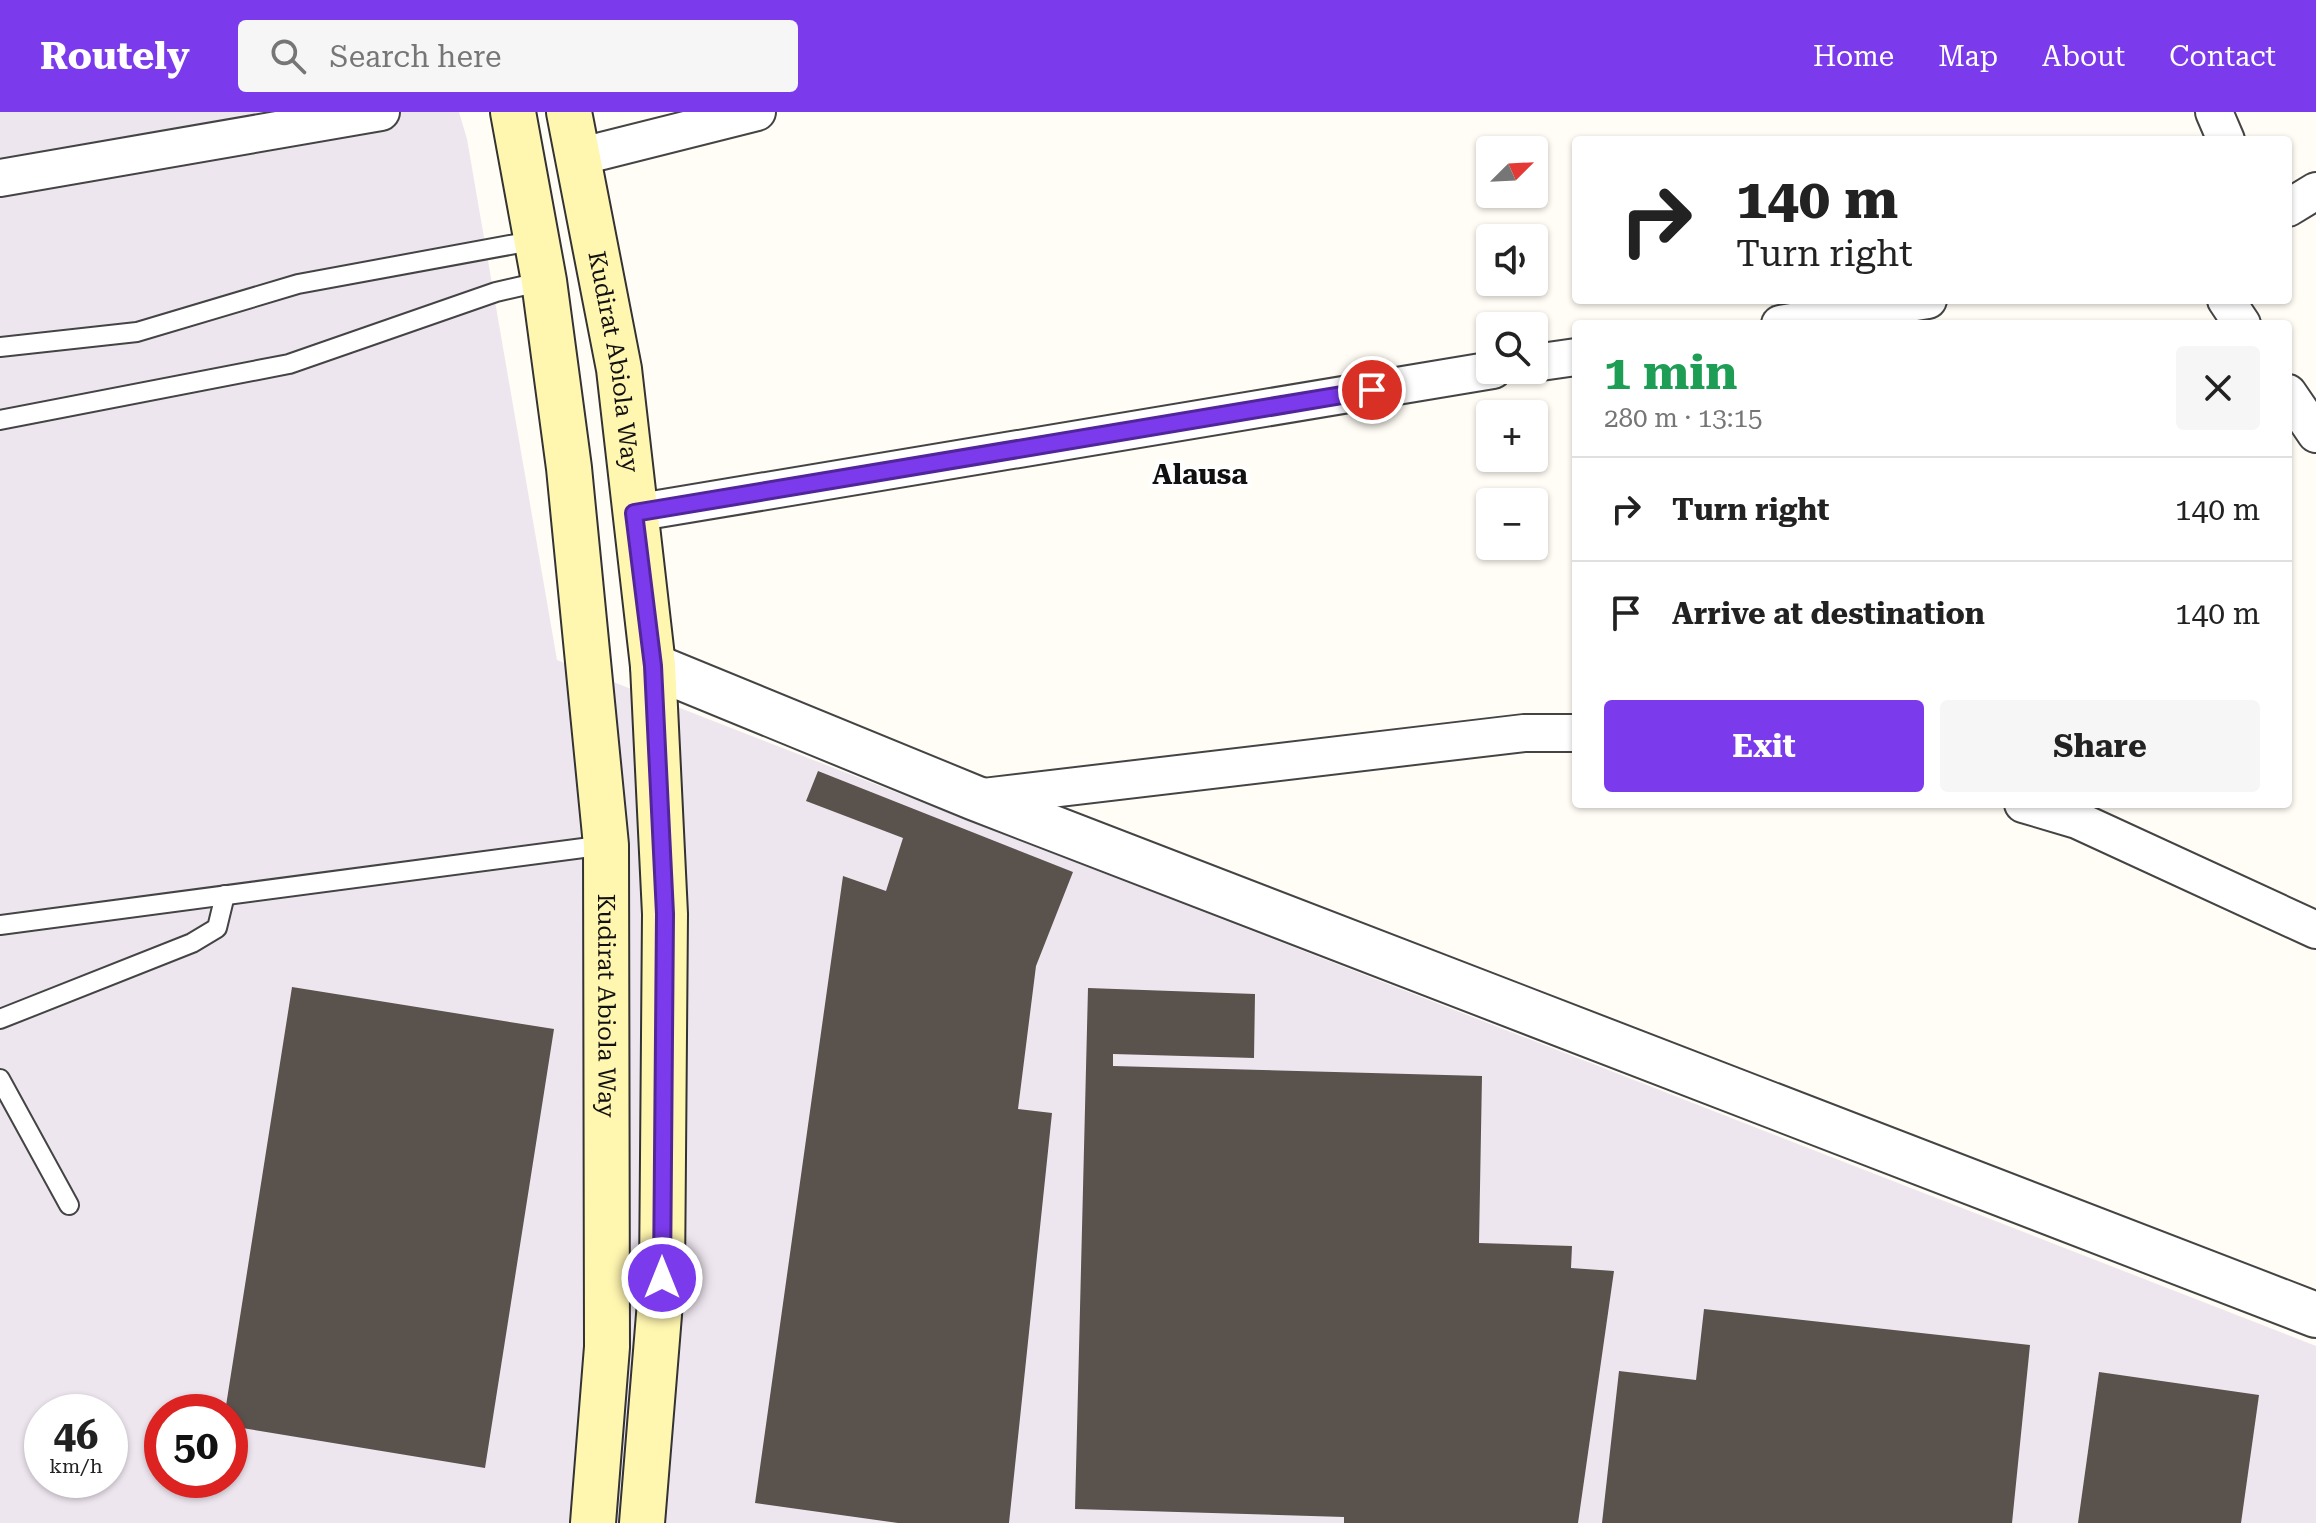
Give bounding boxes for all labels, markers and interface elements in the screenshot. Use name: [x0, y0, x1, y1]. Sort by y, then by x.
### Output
search box: [238, 20, 798, 92]
text: Routely: [40, 34, 190, 78]
icon: search: [266, 34, 310, 78]
text: Search here: [330, 39, 501, 74]
text: Home: [1813, 40, 1894, 73]
text: Map: [1938, 40, 1998, 73]
text: About: [2042, 40, 2125, 73]
text: Contact: [2169, 40, 2276, 73]
north arrow: [1476, 136, 1548, 208]
map controls: [1476, 136, 1548, 560]
text: 140 m: [1736, 166, 1898, 232]
icon: right: [1604, 168, 1708, 272]
button: sound: [1476, 224, 1548, 296]
text: Turn right: [1736, 233, 1913, 275]
street label: Kudirat Abiola Way: [582, 249, 645, 475]
button: search: [1476, 312, 1548, 384]
text: 1 min: [1604, 345, 1737, 401]
button: close: [2176, 346, 2260, 430]
pin: [1338, 356, 1406, 424]
icon: arrive: [1350, 368, 1394, 412]
button: +: [1476, 400, 1548, 472]
text: 280 m · 13:15: [1604, 403, 1763, 433]
district label: Alausa: [1152, 458, 1248, 491]
icon: right: [1604, 487, 1648, 531]
button: −: [1476, 488, 1548, 560]
text: Turn right: [1672, 492, 1829, 527]
text: 140 m: [2175, 492, 2260, 527]
icon: arrive: [1604, 591, 1648, 635]
text: Arrive at destination: [1672, 596, 1985, 631]
text: 140 m: [2175, 596, 2260, 631]
button: Exit: [1604, 700, 1924, 792]
button: Share: [1940, 700, 2260, 792]
street label: Kudirat Abiola Way: [592, 894, 621, 1118]
position arrow: [620, 1236, 704, 1320]
speed limit sign: 50: [144, 1394, 248, 1498]
text: 46: [54, 1412, 98, 1459]
text: km/h: [49, 1454, 103, 1478]

